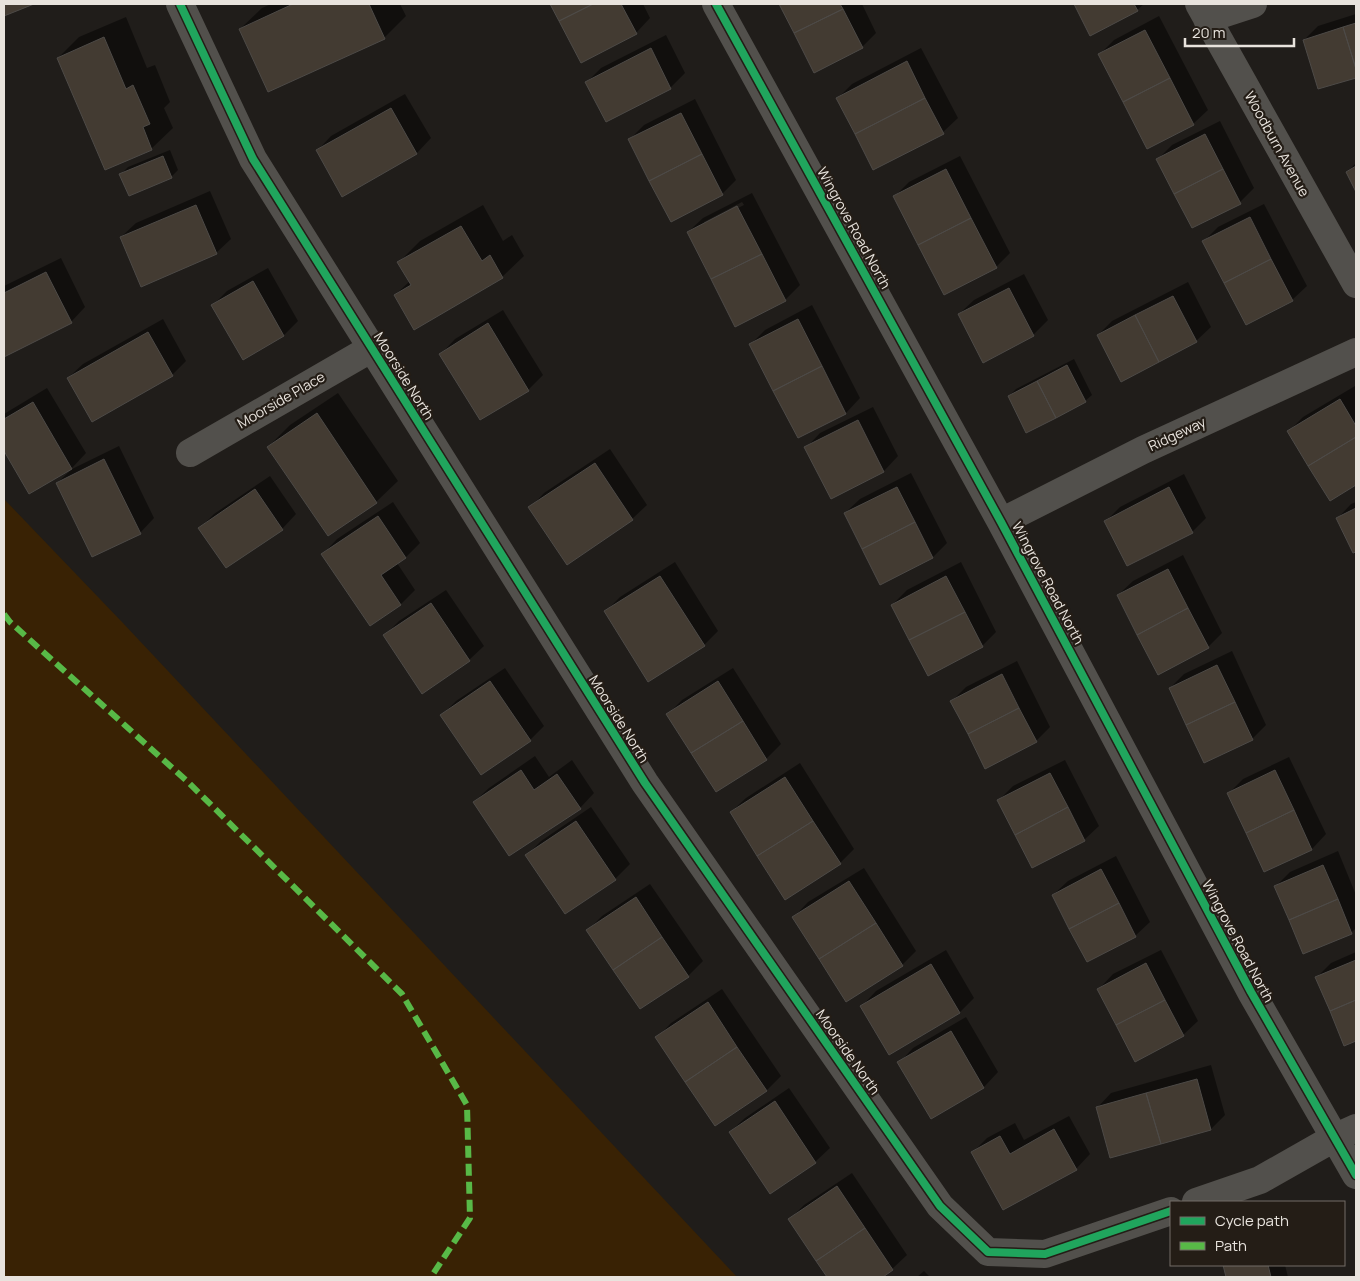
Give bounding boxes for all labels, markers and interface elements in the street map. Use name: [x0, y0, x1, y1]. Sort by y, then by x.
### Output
scale bar: [1185, 15, 1294, 47]
text: 20 m: [1192, 22, 1225, 43]
street label: Woodburn Avenue: [1241, 88, 1314, 200]
street label: Wingrove Road North: [813, 164, 896, 292]
street label: Moorside North: [370, 328, 439, 423]
street label: Moorside Place: [233, 367, 328, 432]
street label: Ridgeway: [1145, 412, 1209, 455]
street label: Wingrove Road North: [1008, 518, 1089, 647]
street label: Moorside North: [585, 671, 654, 766]
street label: Wingrove Road North: [1198, 876, 1279, 1005]
street label: Moorside North: [812, 1005, 885, 1098]
legend: [1170, 1201, 1345, 1266]
text: Cycle path: [1215, 1210, 1289, 1231]
text: Path: [1215, 1235, 1247, 1256]

